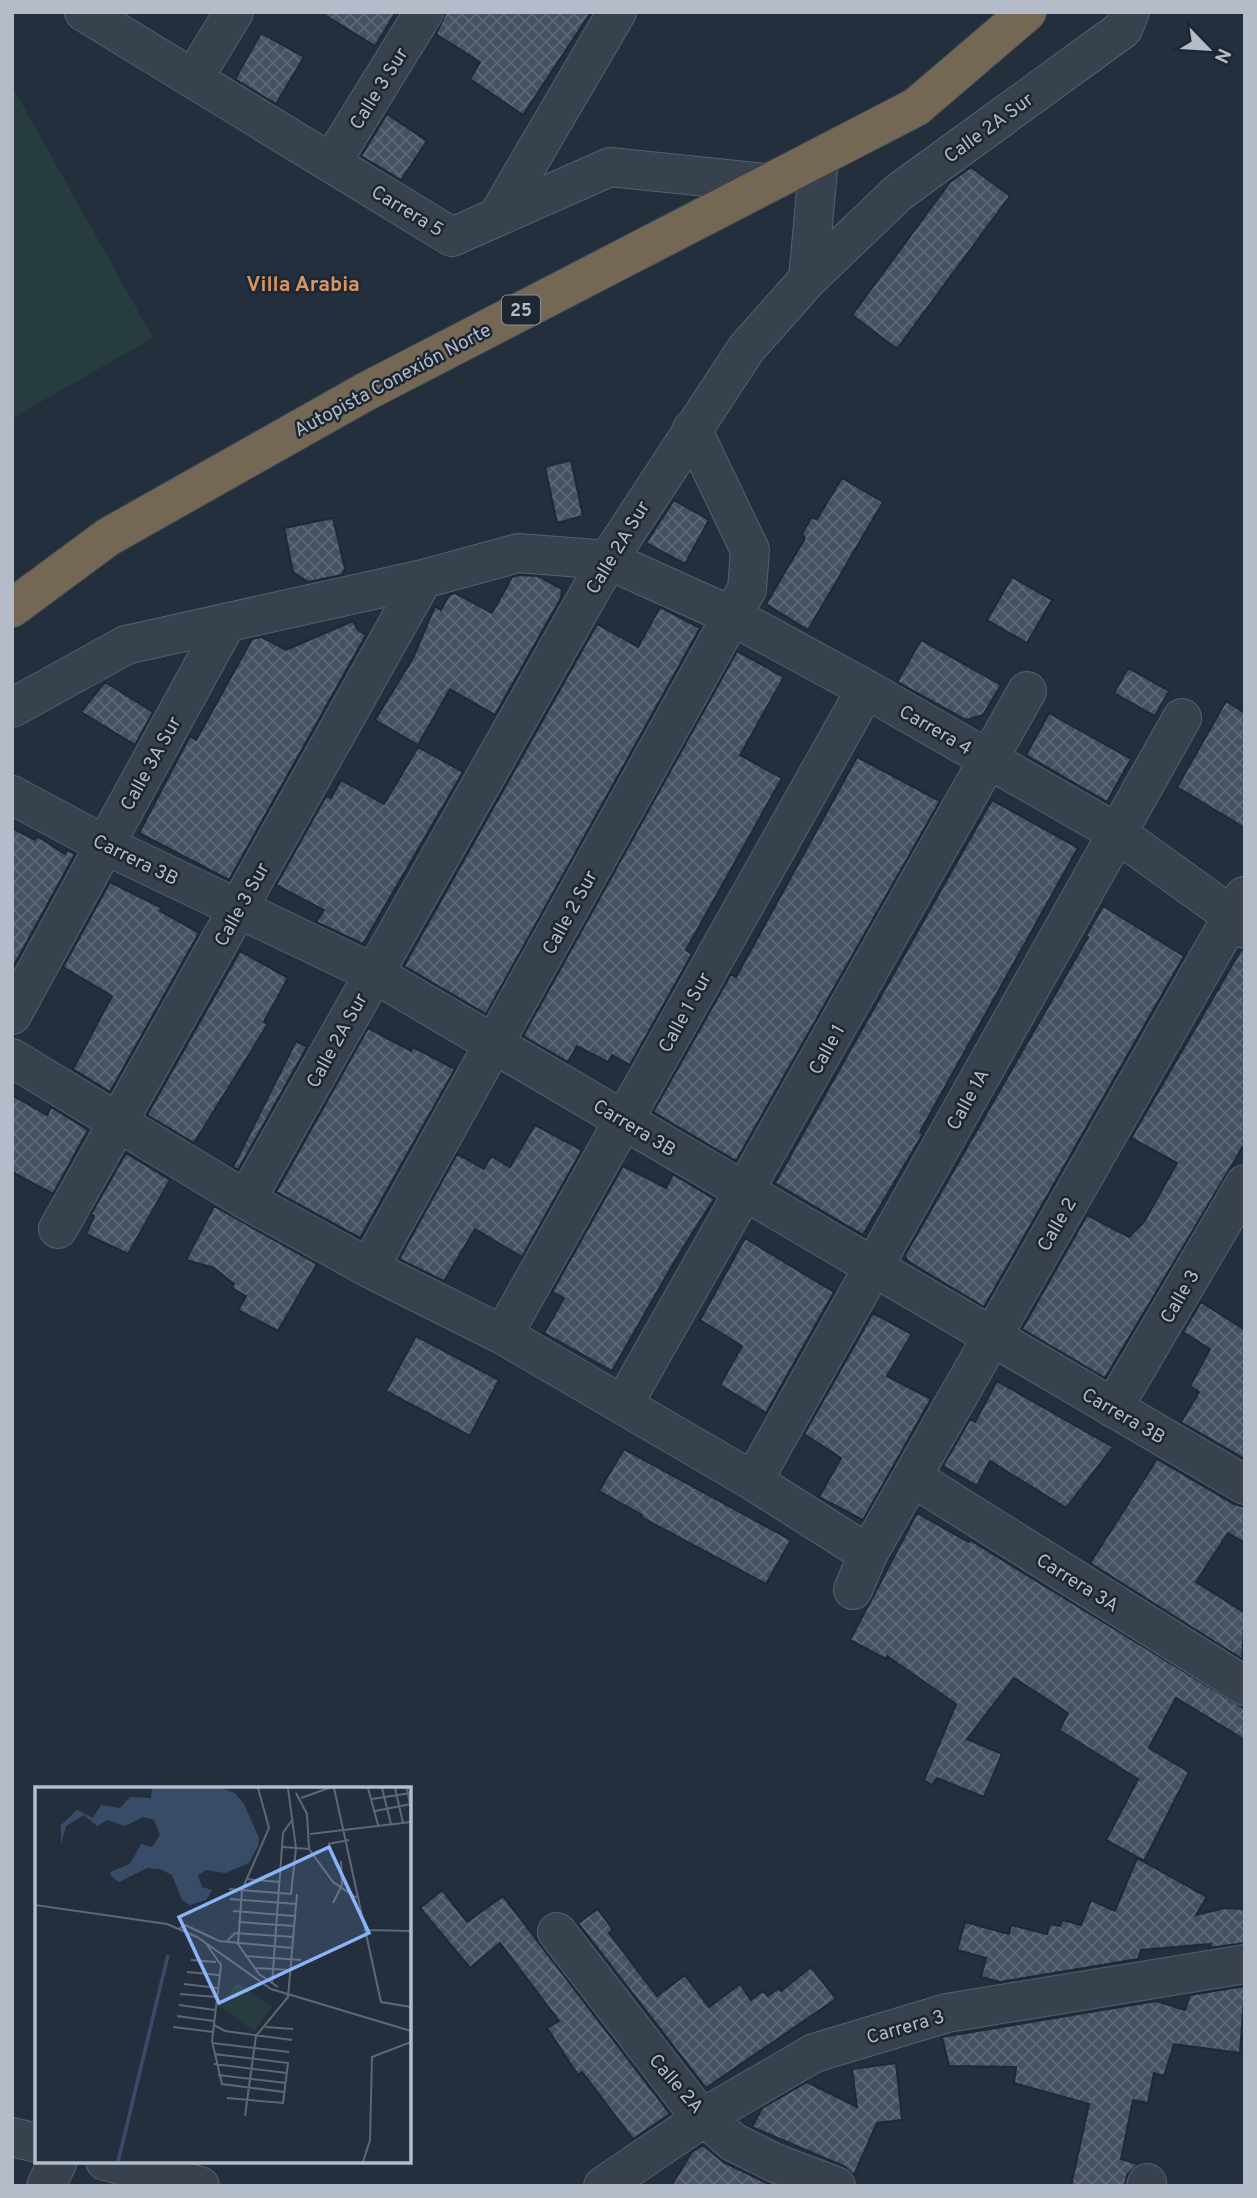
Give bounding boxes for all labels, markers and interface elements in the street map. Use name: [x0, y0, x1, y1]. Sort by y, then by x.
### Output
north arrow: [1173, 14, 1243, 84]
street label: Calle 3 Sur: [345, 43, 415, 135]
text: N: [1208, 44, 1235, 67]
street label: Calle 2A Sur: [940, 88, 1039, 169]
street label: Carrera 5: [366, 181, 448, 243]
district label: Villa Arabia: [246, 272, 360, 299]
road number: 25: [502, 296, 540, 324]
street label: Autopista Conexión Norte: [290, 319, 496, 443]
street label: Calle 2A Sur: [581, 496, 656, 599]
street label: Carrera 4: [894, 700, 976, 761]
street label: Calle 3A Sur: [116, 712, 188, 815]
street label: Carrera 3B: [88, 830, 182, 892]
street label: Calle 3 Sur: [210, 858, 276, 951]
street label: Calle 2 Sur: [538, 866, 604, 959]
street label: Calle 1 Sur: [654, 968, 718, 1057]
street label: Calle 2A Sur: [302, 989, 374, 1093]
street label: Calle 1: [804, 1021, 851, 1079]
street label: Calle 1A: [942, 1065, 995, 1135]
street label: Carrera 3B: [588, 1095, 680, 1163]
street label: Calle 2: [1033, 1194, 1083, 1256]
street label: Calle 3: [1156, 1266, 1206, 1328]
street label: Carrera 3B: [1077, 1383, 1169, 1450]
street label: Carrera 3A: [1031, 1549, 1123, 1618]
inset map: [35, 1787, 411, 2163]
street label: Carrera 3: [864, 2005, 947, 2050]
street label: Calle 2A: [643, 2049, 708, 2119]

